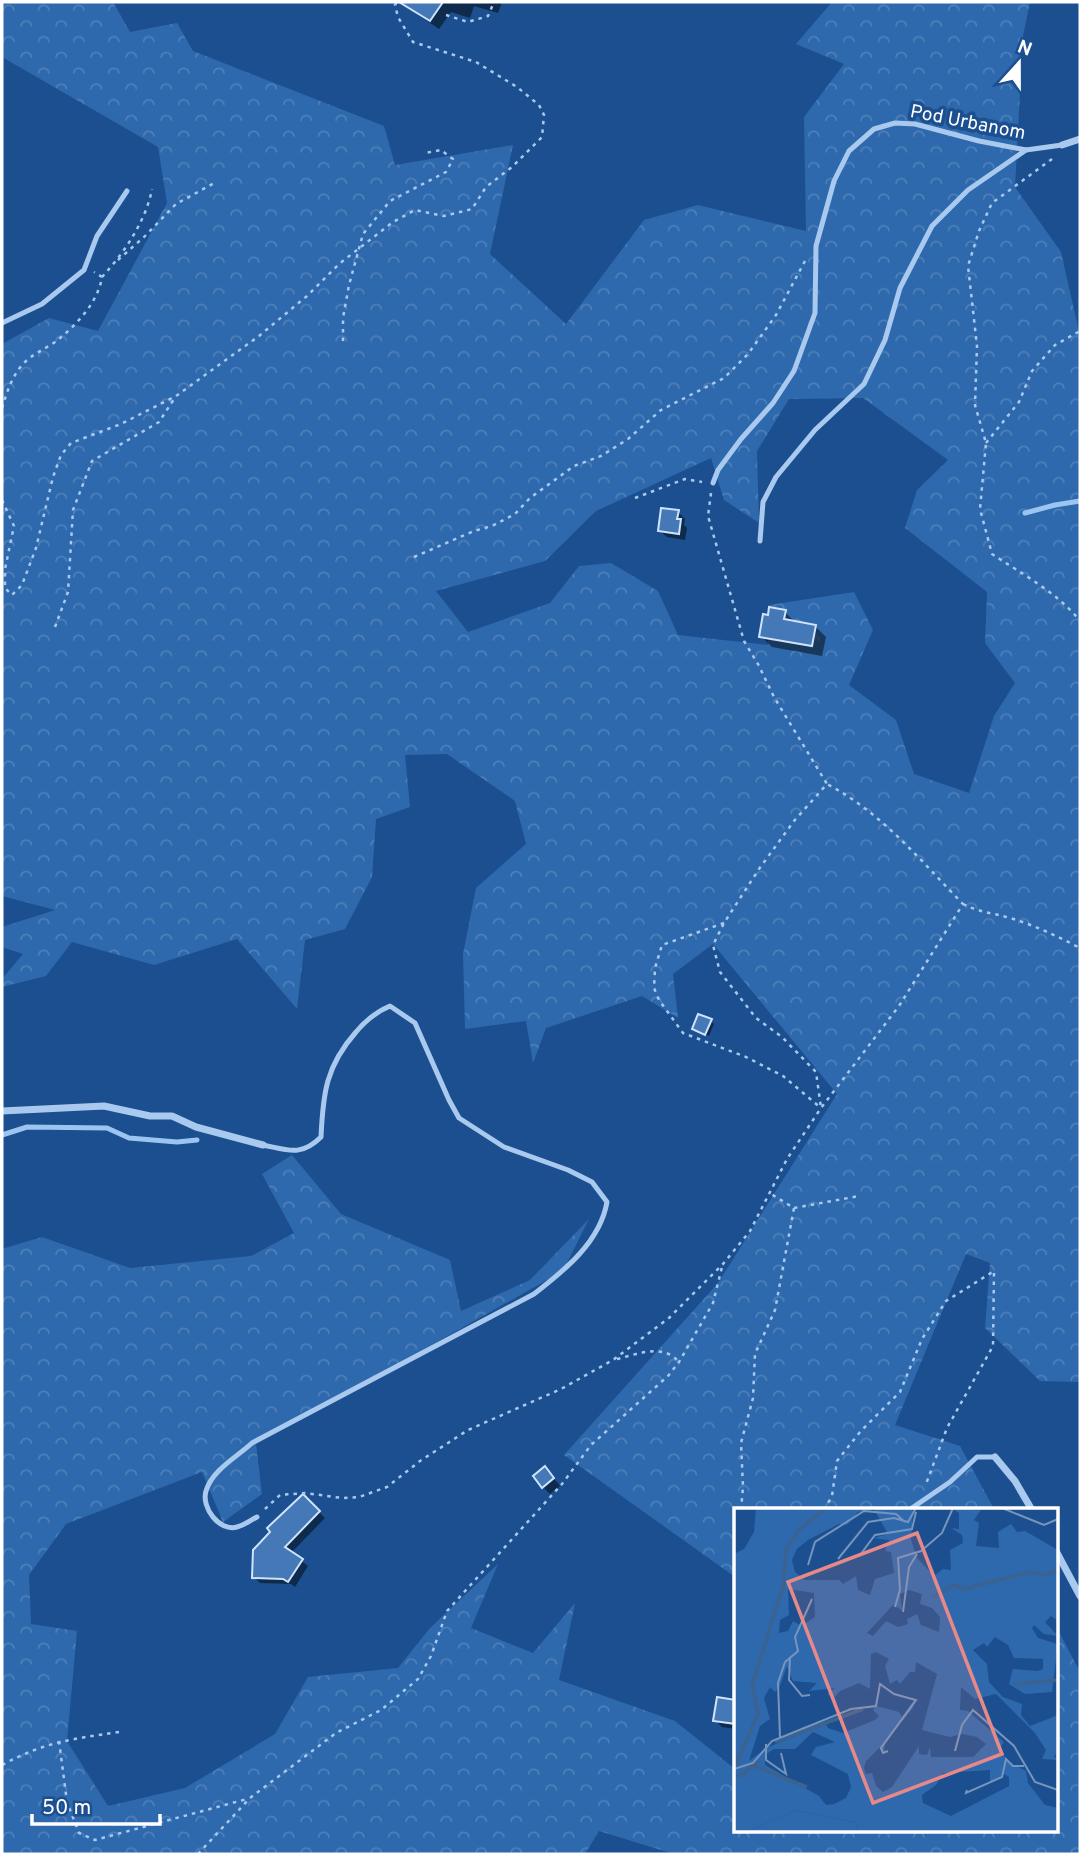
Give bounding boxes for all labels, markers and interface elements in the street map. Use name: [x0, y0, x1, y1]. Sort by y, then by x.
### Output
north arrow: [984, 28, 1054, 98]
text: N: [1014, 35, 1035, 63]
street label: Pod Urbanom: [908, 100, 1027, 146]
inset map: [734, 1508, 1058, 1832]
scale bar: [32, 1783, 159, 1827]
text: 50 m: [42, 1795, 91, 1822]

